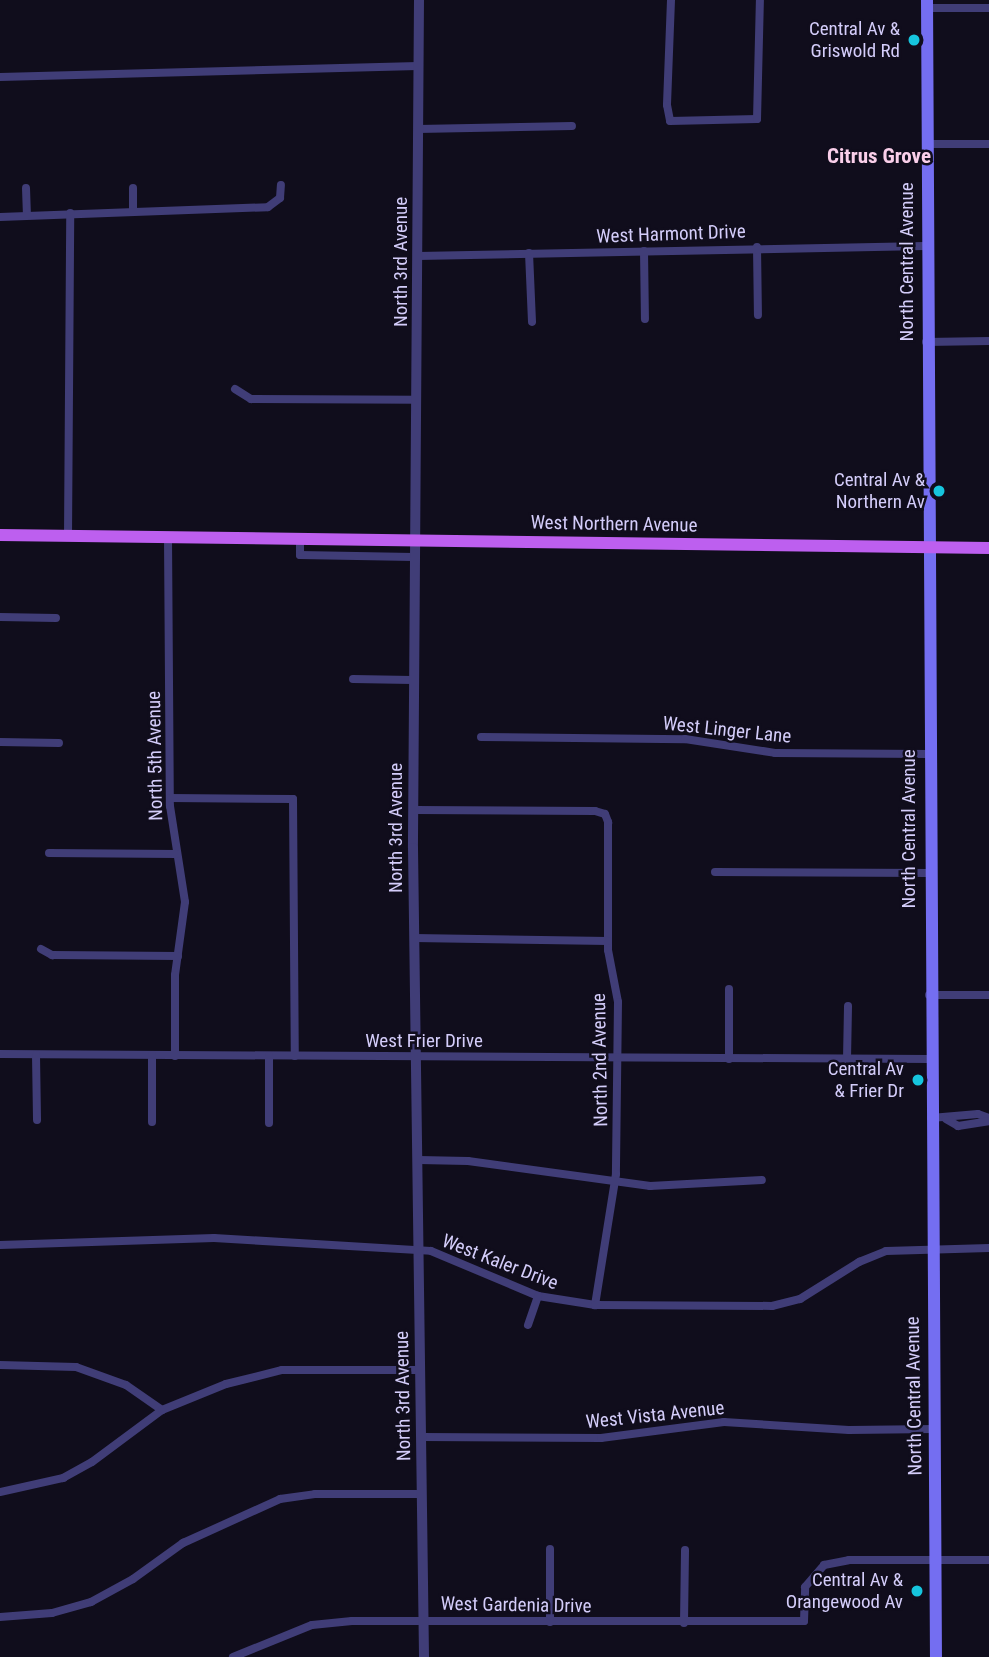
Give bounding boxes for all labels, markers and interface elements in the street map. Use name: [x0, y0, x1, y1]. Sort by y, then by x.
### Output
place label: Central Av & Griswold Rd: [809, 18, 900, 62]
marker: Central Av & Griswold Rd: [906, 32, 922, 48]
district label: Citrus Grove: [827, 143, 931, 169]
street label: North Central Avenue: [896, 182, 918, 342]
street label: North 3rd Avenue: [390, 197, 412, 327]
street label: West Harmont Drive: [596, 220, 746, 248]
place label: Central Av & Northern Av: [834, 469, 925, 513]
marker: Central Av & Northern Av: [931, 483, 947, 499]
street label: West Northern Avenue: [530, 511, 698, 537]
street label: North 5th Avenue: [142, 691, 168, 821]
street label: West Linger Lane: [662, 712, 792, 748]
street label: North Central Avenue: [898, 749, 920, 909]
street label: North 3rd Avenue: [385, 763, 407, 893]
street label: North 2nd Avenue: [587, 993, 613, 1127]
street label: West Frier Drive: [365, 1030, 483, 1052]
place label: Central Av & Frier Dr: [828, 1058, 904, 1102]
marker: Central Av & Frier Dr: [910, 1072, 926, 1088]
street label: West Kaler Drive: [439, 1229, 561, 1295]
street label: North Central Avenue: [901, 1316, 927, 1476]
street label: North 3rd Avenue: [390, 1331, 416, 1461]
street label: West Vista Avenue: [585, 1396, 725, 1434]
place label: Central Av & Orangewood Av: [786, 1569, 903, 1613]
marker: Central Av & Orangewood Av: [909, 1583, 925, 1599]
street label: West Gardenia Drive: [440, 1592, 592, 1618]

